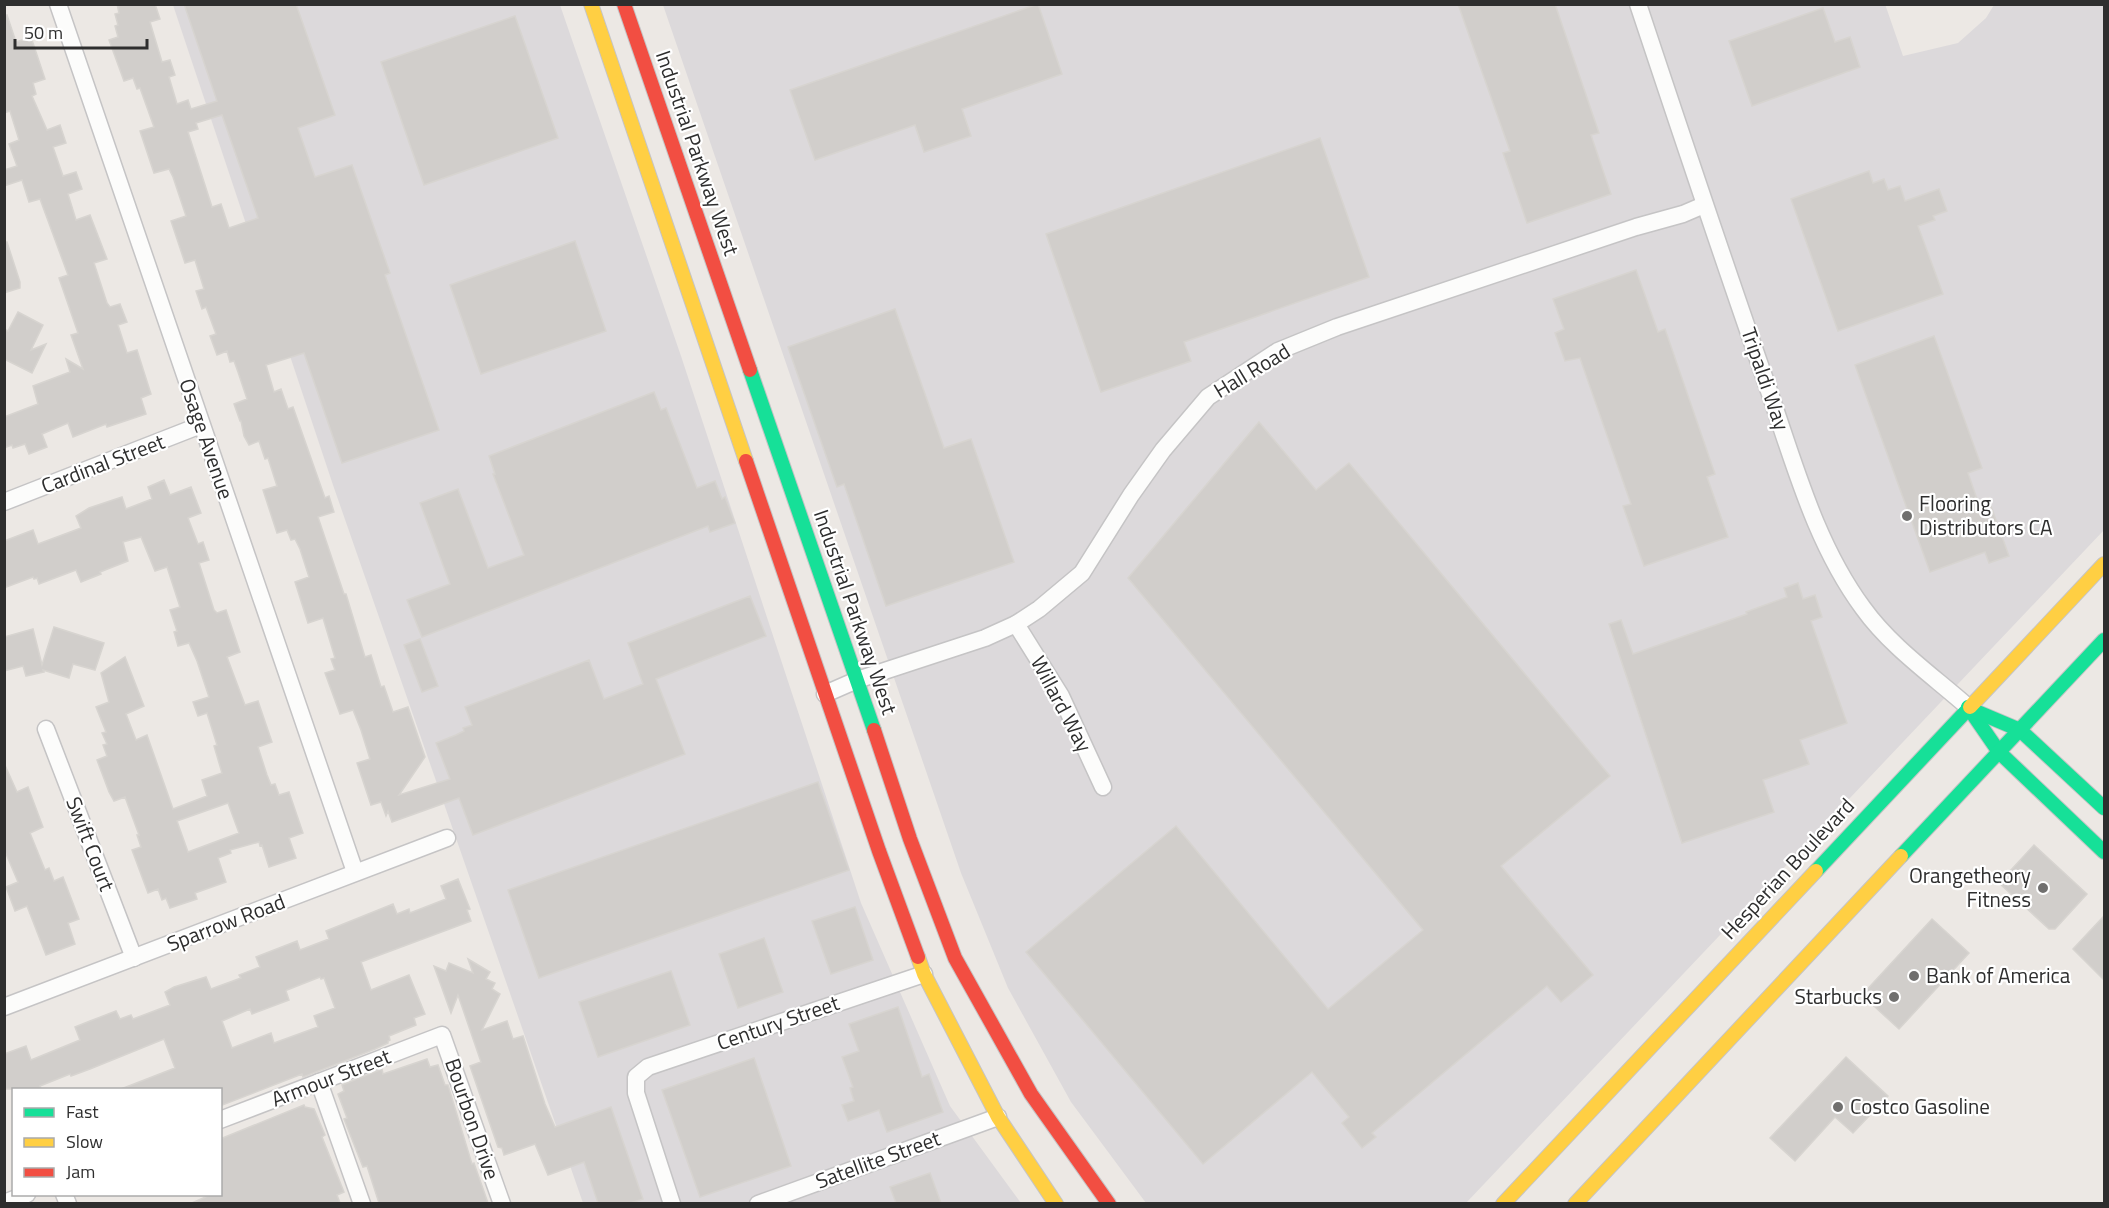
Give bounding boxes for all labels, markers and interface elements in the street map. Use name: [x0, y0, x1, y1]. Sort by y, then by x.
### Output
scale bar: [15, 12, 147, 50]
text: 50 m: [24, 19, 63, 46]
street label: Industrial Parkway West: [648, 46, 748, 260]
street label: Tripaldi Way: [1733, 323, 1798, 434]
street label: Hall Road: [1207, 335, 1296, 406]
street label: Osage Avenue: [171, 374, 243, 503]
street label: Cardinal Street: [36, 425, 170, 501]
place label: Flooring Distributors CA: [1919, 487, 2053, 543]
street label: Industrial Parkway West: [806, 505, 906, 719]
marker: Flooring Distributors CA: [1900, 509, 1914, 523]
street label: Willard Way: [1023, 650, 1101, 757]
street label: Hesperian Boulevard: [1713, 790, 1862, 946]
street label: Swift Court: [58, 792, 124, 896]
place label: Orangetheory Fitness: [1909, 859, 2031, 915]
marker: Orangetheory Fitness: [2036, 881, 2050, 895]
street label: Sparrow Road: [162, 885, 289, 959]
place label: Bank of America: [1926, 959, 2071, 991]
marker: Bank of America: [1907, 969, 1921, 983]
place label: Starbucks: [1794, 980, 1882, 1012]
street label: Century Street: [712, 986, 844, 1058]
marker: Starbucks: [1887, 990, 1901, 1004]
street label: Armour Street: [266, 1039, 396, 1115]
street label: Bourbon Drive: [437, 1054, 509, 1184]
legend: [12, 1088, 222, 1196]
place label: Costco Gasoline: [1850, 1090, 1990, 1122]
text: Fast: [66, 1098, 99, 1125]
marker: Costco Gasoline: [1831, 1100, 1845, 1114]
street label: Satellite Street: [811, 1121, 945, 1196]
text: Slow: [66, 1128, 103, 1155]
text: Jam: [66, 1158, 95, 1185]

